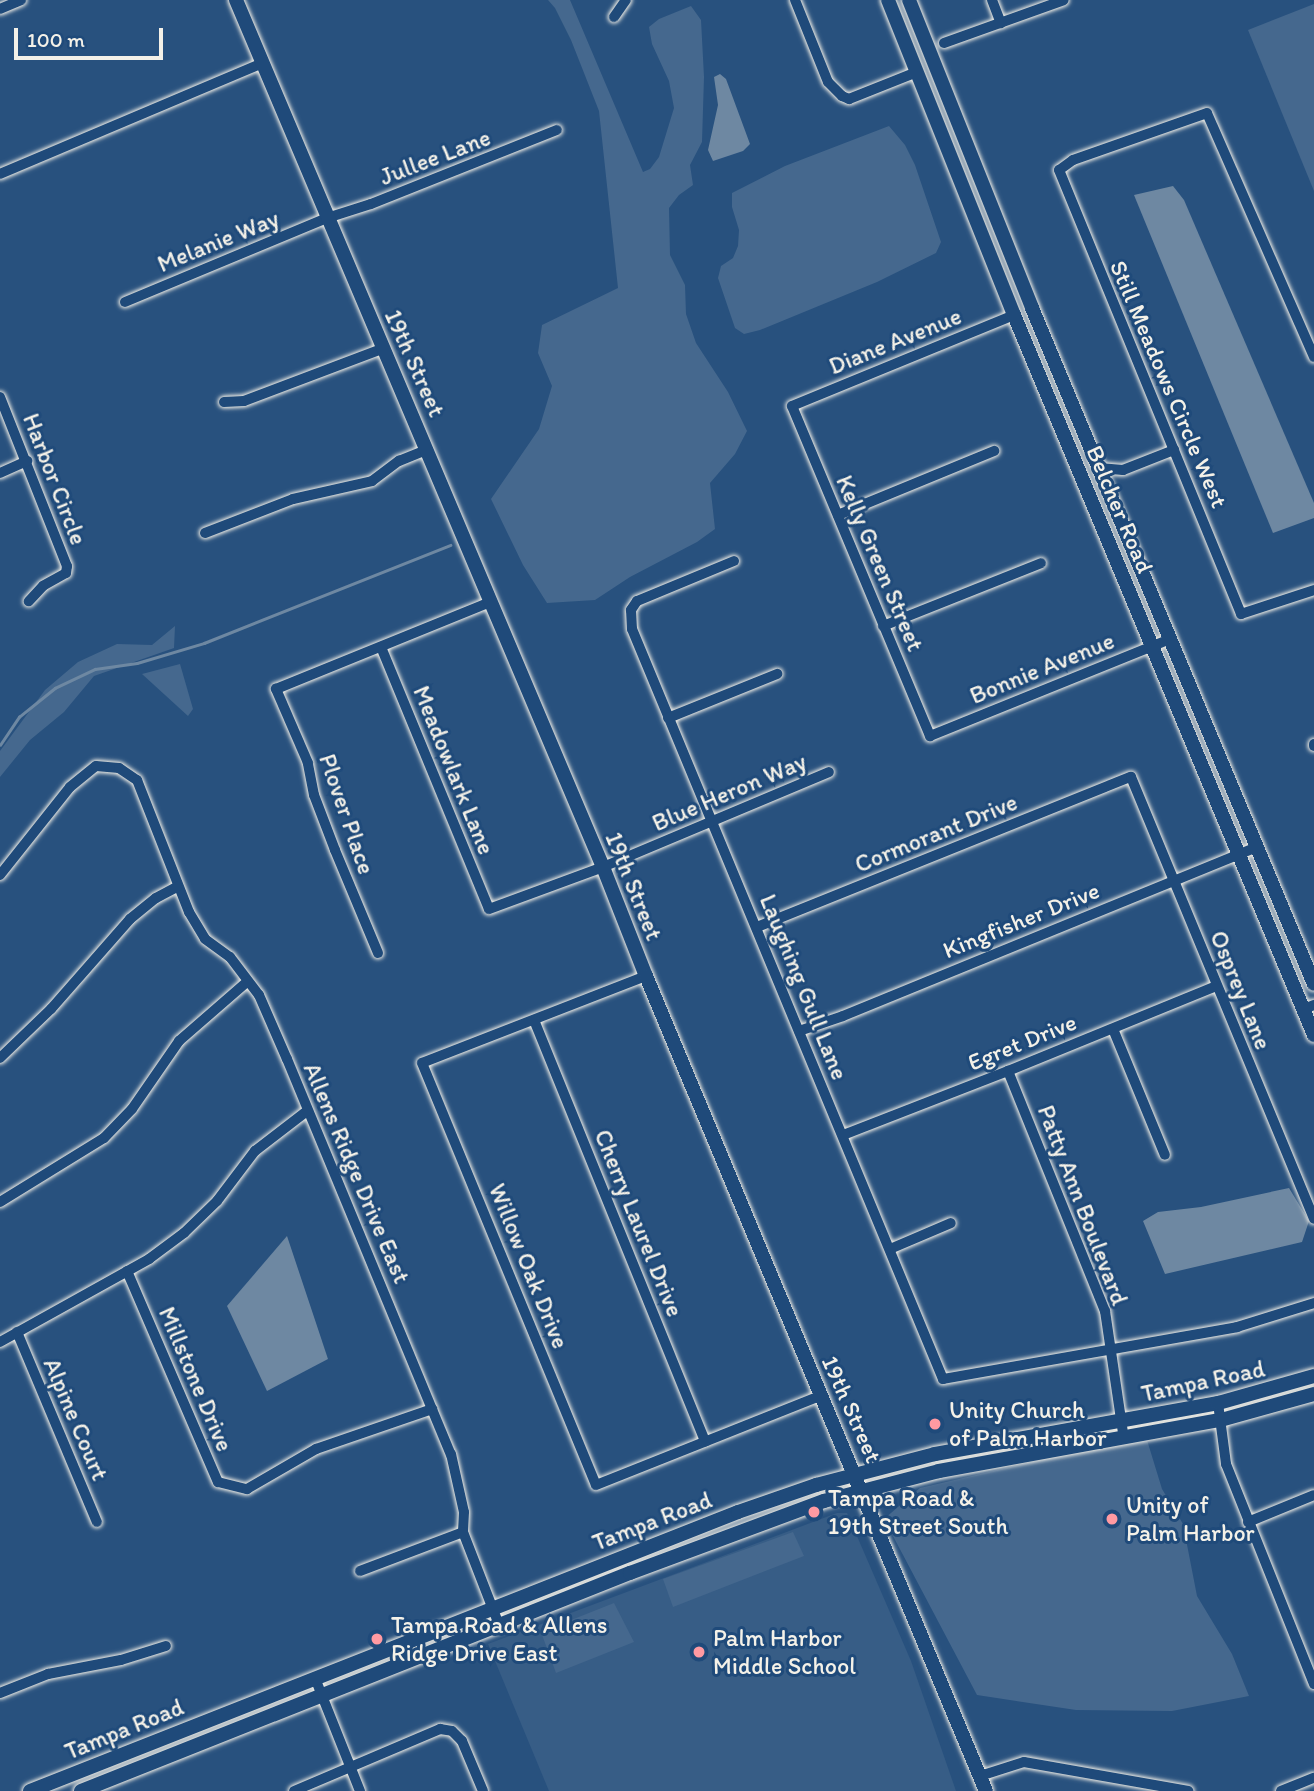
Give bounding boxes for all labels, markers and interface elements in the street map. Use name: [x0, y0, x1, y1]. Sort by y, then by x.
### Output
scale bar: [18, 14, 166, 58]
text: 100 m: [27, 27, 85, 52]
street label: Jullee Lane: [376, 123, 494, 191]
street label: Melanie Way: [153, 204, 283, 278]
street label: Still Meadows Circle West: [1104, 257, 1234, 511]
street label: Diane Avenue: [825, 302, 965, 380]
street label: 19th Street: [379, 305, 451, 421]
street label: Harbor Circle: [17, 409, 93, 549]
street label: Belcher Road: [1080, 441, 1160, 577]
street label: Kelly Green Street: [830, 471, 930, 655]
street label: Bonnie Avenue: [966, 626, 1118, 710]
street label: Meadowlark Lane: [407, 681, 501, 859]
street label: Blue Heron Way: [648, 747, 810, 837]
street label: Plover Place: [313, 750, 381, 878]
street label: Cormorant Drive: [851, 787, 1021, 879]
street label: 19th Street: [599, 828, 669, 944]
street label: Kingfisher Drive: [939, 876, 1103, 964]
street label: Laughing Gull Lane: [754, 890, 854, 1084]
street label: Osprey Lane: [1204, 926, 1278, 1054]
street label: Egret Drive: [964, 1007, 1080, 1077]
street label: Allens Ridge Drive East: [297, 1058, 417, 1288]
street label: Patty Ann Boulevard: [1032, 1101, 1134, 1309]
street label: Cherry Laurel Drive: [588, 1125, 690, 1321]
street label: Willow Oak Drive: [483, 1179, 575, 1353]
street label: Millstone Drive: [153, 1302, 239, 1456]
street label: 19th Street: [816, 1351, 888, 1467]
street label: Alpine Court: [37, 1354, 115, 1484]
street label: Tampa Road: [1139, 1354, 1267, 1408]
place label: Unity Church of Palm Harbor: [949, 1396, 1105, 1452]
marker: Unity Church of Palm Harbor: [927, 1416, 943, 1432]
place label: Tampa Road & 19th Street South: [828, 1484, 1007, 1540]
street label: Tampa Road: [589, 1485, 715, 1557]
place label: Unity of Palm Harbor: [1126, 1491, 1256, 1547]
marker: Tampa Road & 19th Street South: [806, 1504, 822, 1520]
marker: Unity of Palm Harbor: [1104, 1511, 1120, 1527]
place label: Tampa Road & Allens Ridge Drive East: [391, 1611, 606, 1667]
place label: Palm Harbor Middle School: [713, 1624, 856, 1680]
marker: Tampa Road & Allens Ridge Drive East: [369, 1631, 385, 1647]
marker: Palm Harbor Middle School: [691, 1644, 707, 1660]
street label: Tampa Road: [61, 1692, 187, 1766]

